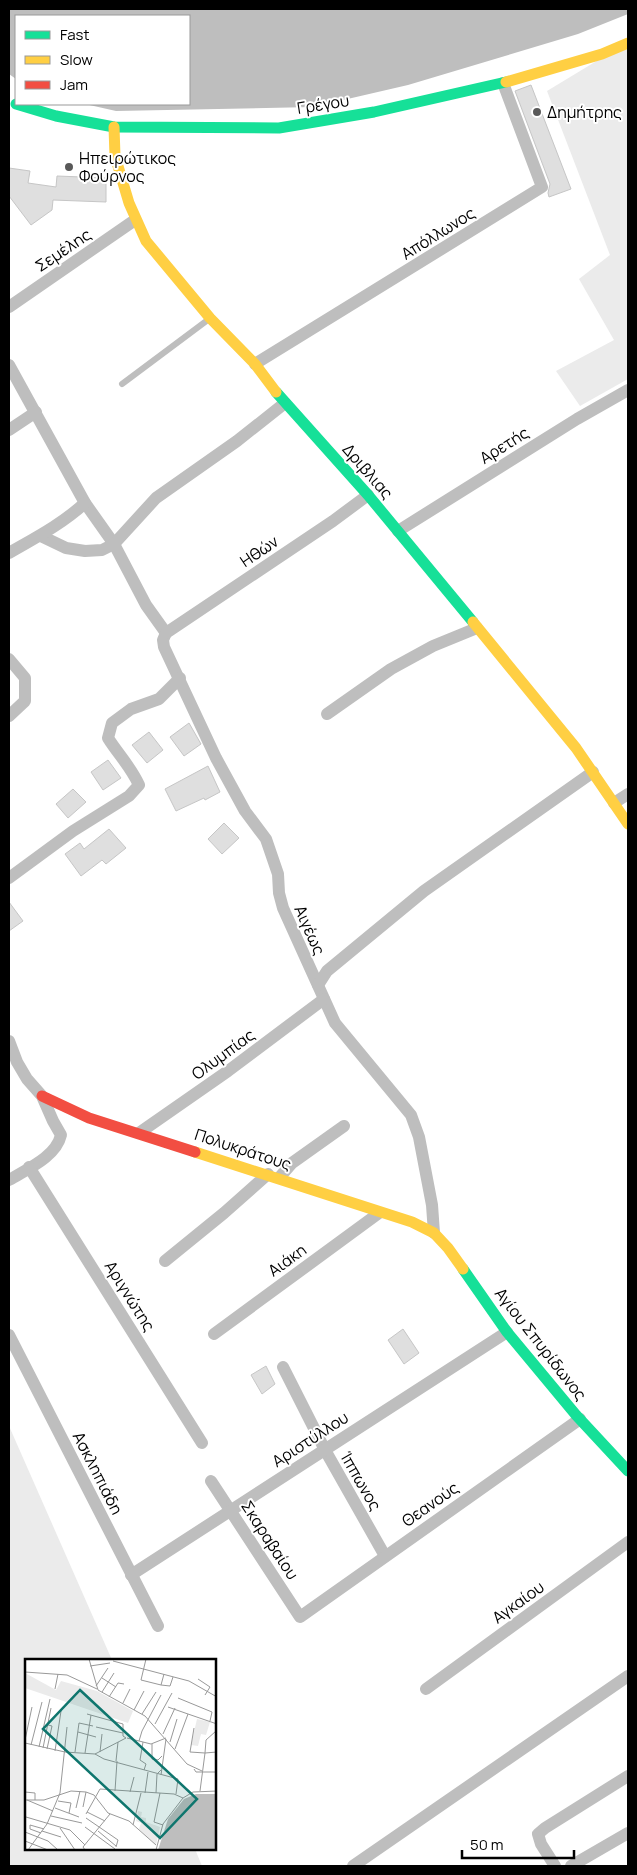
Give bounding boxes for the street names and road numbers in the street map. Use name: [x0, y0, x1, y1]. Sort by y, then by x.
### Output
street label: Γρέγου: [295, 89, 351, 119]
street label: Απόλλωνος: [397, 202, 479, 264]
street label: Σεμέλης: [31, 223, 95, 277]
street label: Αρετής: [475, 421, 533, 469]
street label: Δριβλιας: [338, 439, 398, 503]
street label: Ηθών: [236, 530, 282, 572]
street label: Αιγέως: [289, 902, 331, 958]
street label: Ολυμπίας: [187, 1023, 259, 1084]
street label: Πολυκράτους: [192, 1123, 294, 1175]
street label: Αιάκη: [263, 1239, 311, 1281]
street label: Αριγνώτης: [100, 1257, 160, 1336]
street label: Αγίου Σπυρίδωνος: [490, 1283, 592, 1405]
street label: Αριστύλλου: [268, 1406, 352, 1472]
street label: Ασκληπιάδη: [68, 1428, 128, 1518]
street label: Ίππωνος: [335, 1448, 387, 1514]
street label: Θεανούς: [397, 1476, 463, 1532]
street label: Σκαραβαίου: [236, 1496, 304, 1584]
street label: Αγκαίου: [488, 1576, 548, 1628]

